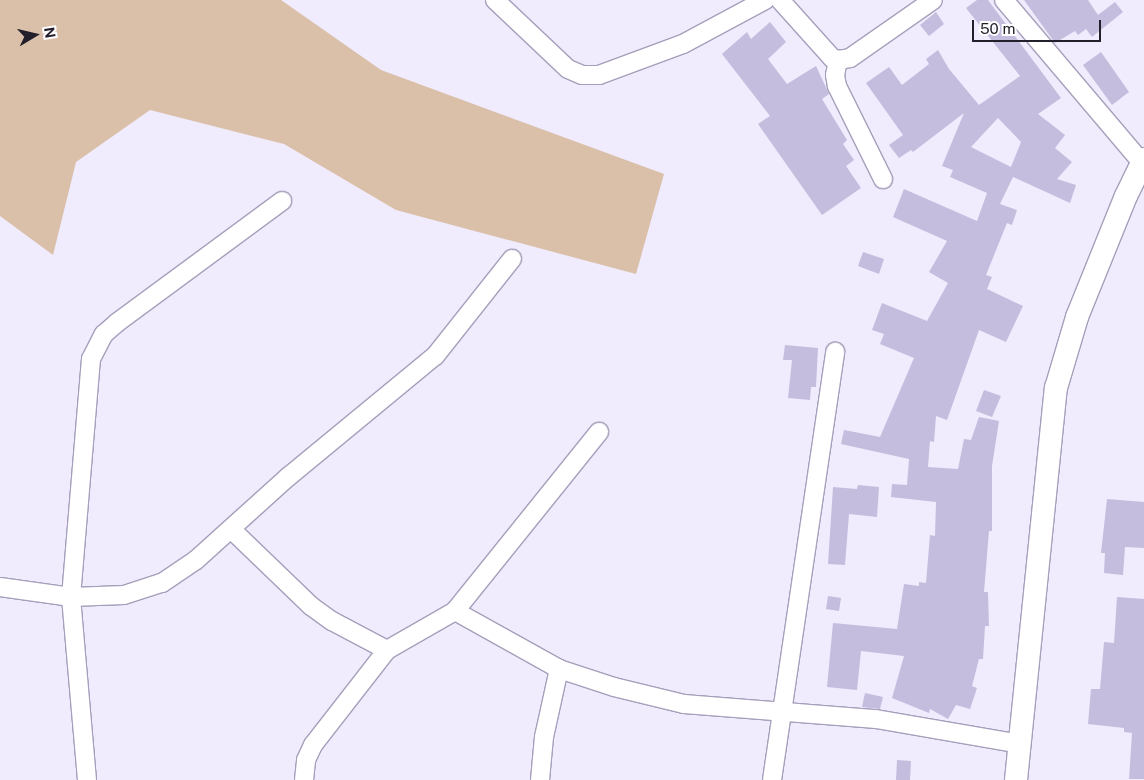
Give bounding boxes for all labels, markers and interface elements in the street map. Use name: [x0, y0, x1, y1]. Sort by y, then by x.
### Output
north arrow: [10, 10, 60, 60]
scale bar: [974, 10, 1103, 42]
text: 50 m: [980, 20, 1015, 37]
text: N: [41, 26, 59, 39]

